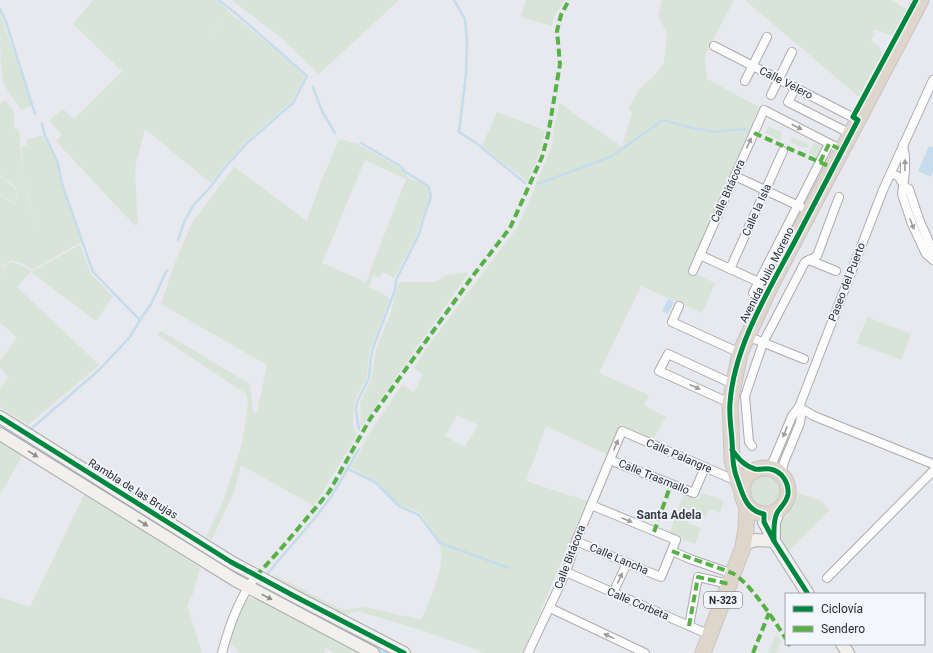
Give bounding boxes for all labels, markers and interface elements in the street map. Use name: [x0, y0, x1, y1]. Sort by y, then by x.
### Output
street label: Calle Velero: [757, 64, 815, 102]
one-way arrow: [791, 124, 802, 130]
one-way arrow: [747, 136, 753, 148]
street label: Calle Bitácora: [708, 157, 748, 225]
one-way arrow: [902, 158, 908, 171]
street label: Calle la Isla: [740, 182, 774, 238]
one-way arrow: [910, 218, 916, 230]
street label: Avenida Julio Moreno: [737, 225, 797, 325]
street label: Paseo del Puerto: [826, 241, 868, 323]
one-way arrow: [689, 384, 700, 390]
one-way arrow: [781, 426, 787, 438]
street label: Calle Palangre: [644, 436, 714, 476]
one-way arrow: [613, 439, 619, 451]
one-way arrow: [28, 450, 38, 458]
street label: Rambla de las Brujas: [86, 456, 180, 522]
street label: Calle Trasmallo: [617, 457, 691, 497]
district label: Santa Adela: [637, 508, 702, 522]
one-way arrow: [621, 518, 633, 524]
one-way arrow: [138, 519, 148, 527]
street label: Calle Bitácora: [552, 523, 588, 591]
street label: Calle Lancha: [588, 541, 650, 577]
one-way arrow: [617, 573, 623, 584]
street label: Calle Corbeta: [605, 585, 671, 623]
road number: N-323: [704, 592, 742, 608]
legend: [785, 593, 925, 645]
one-way arrow: [261, 594, 272, 601]
text: Ciclovía: [821, 602, 863, 616]
text: Sendero: [821, 622, 865, 636]
one-way arrow: [604, 633, 615, 639]

